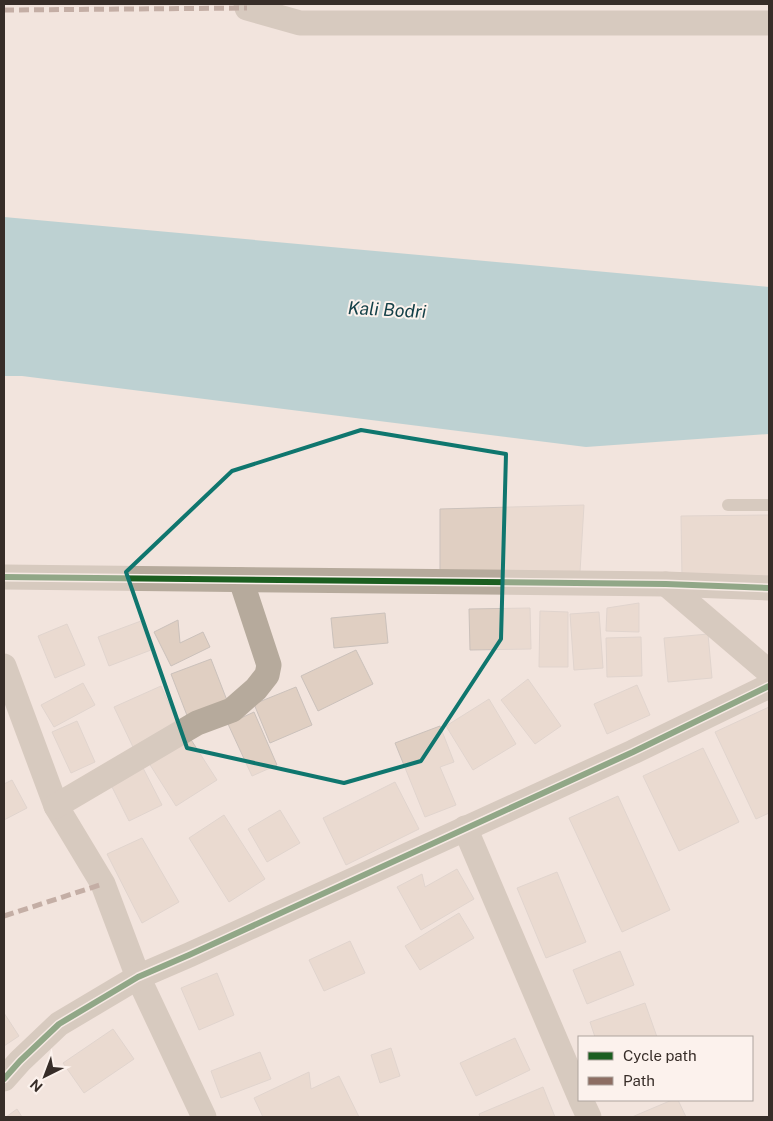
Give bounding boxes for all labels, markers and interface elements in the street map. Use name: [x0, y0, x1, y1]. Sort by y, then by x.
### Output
water label: Kali Bodri: [347, 297, 427, 322]
legend: [578, 1036, 753, 1101]
text: Cycle path: [623, 1047, 697, 1064]
north arrow: [20, 1051, 70, 1101]
text: Path: [623, 1072, 655, 1089]
text: N: [27, 1076, 46, 1095]

